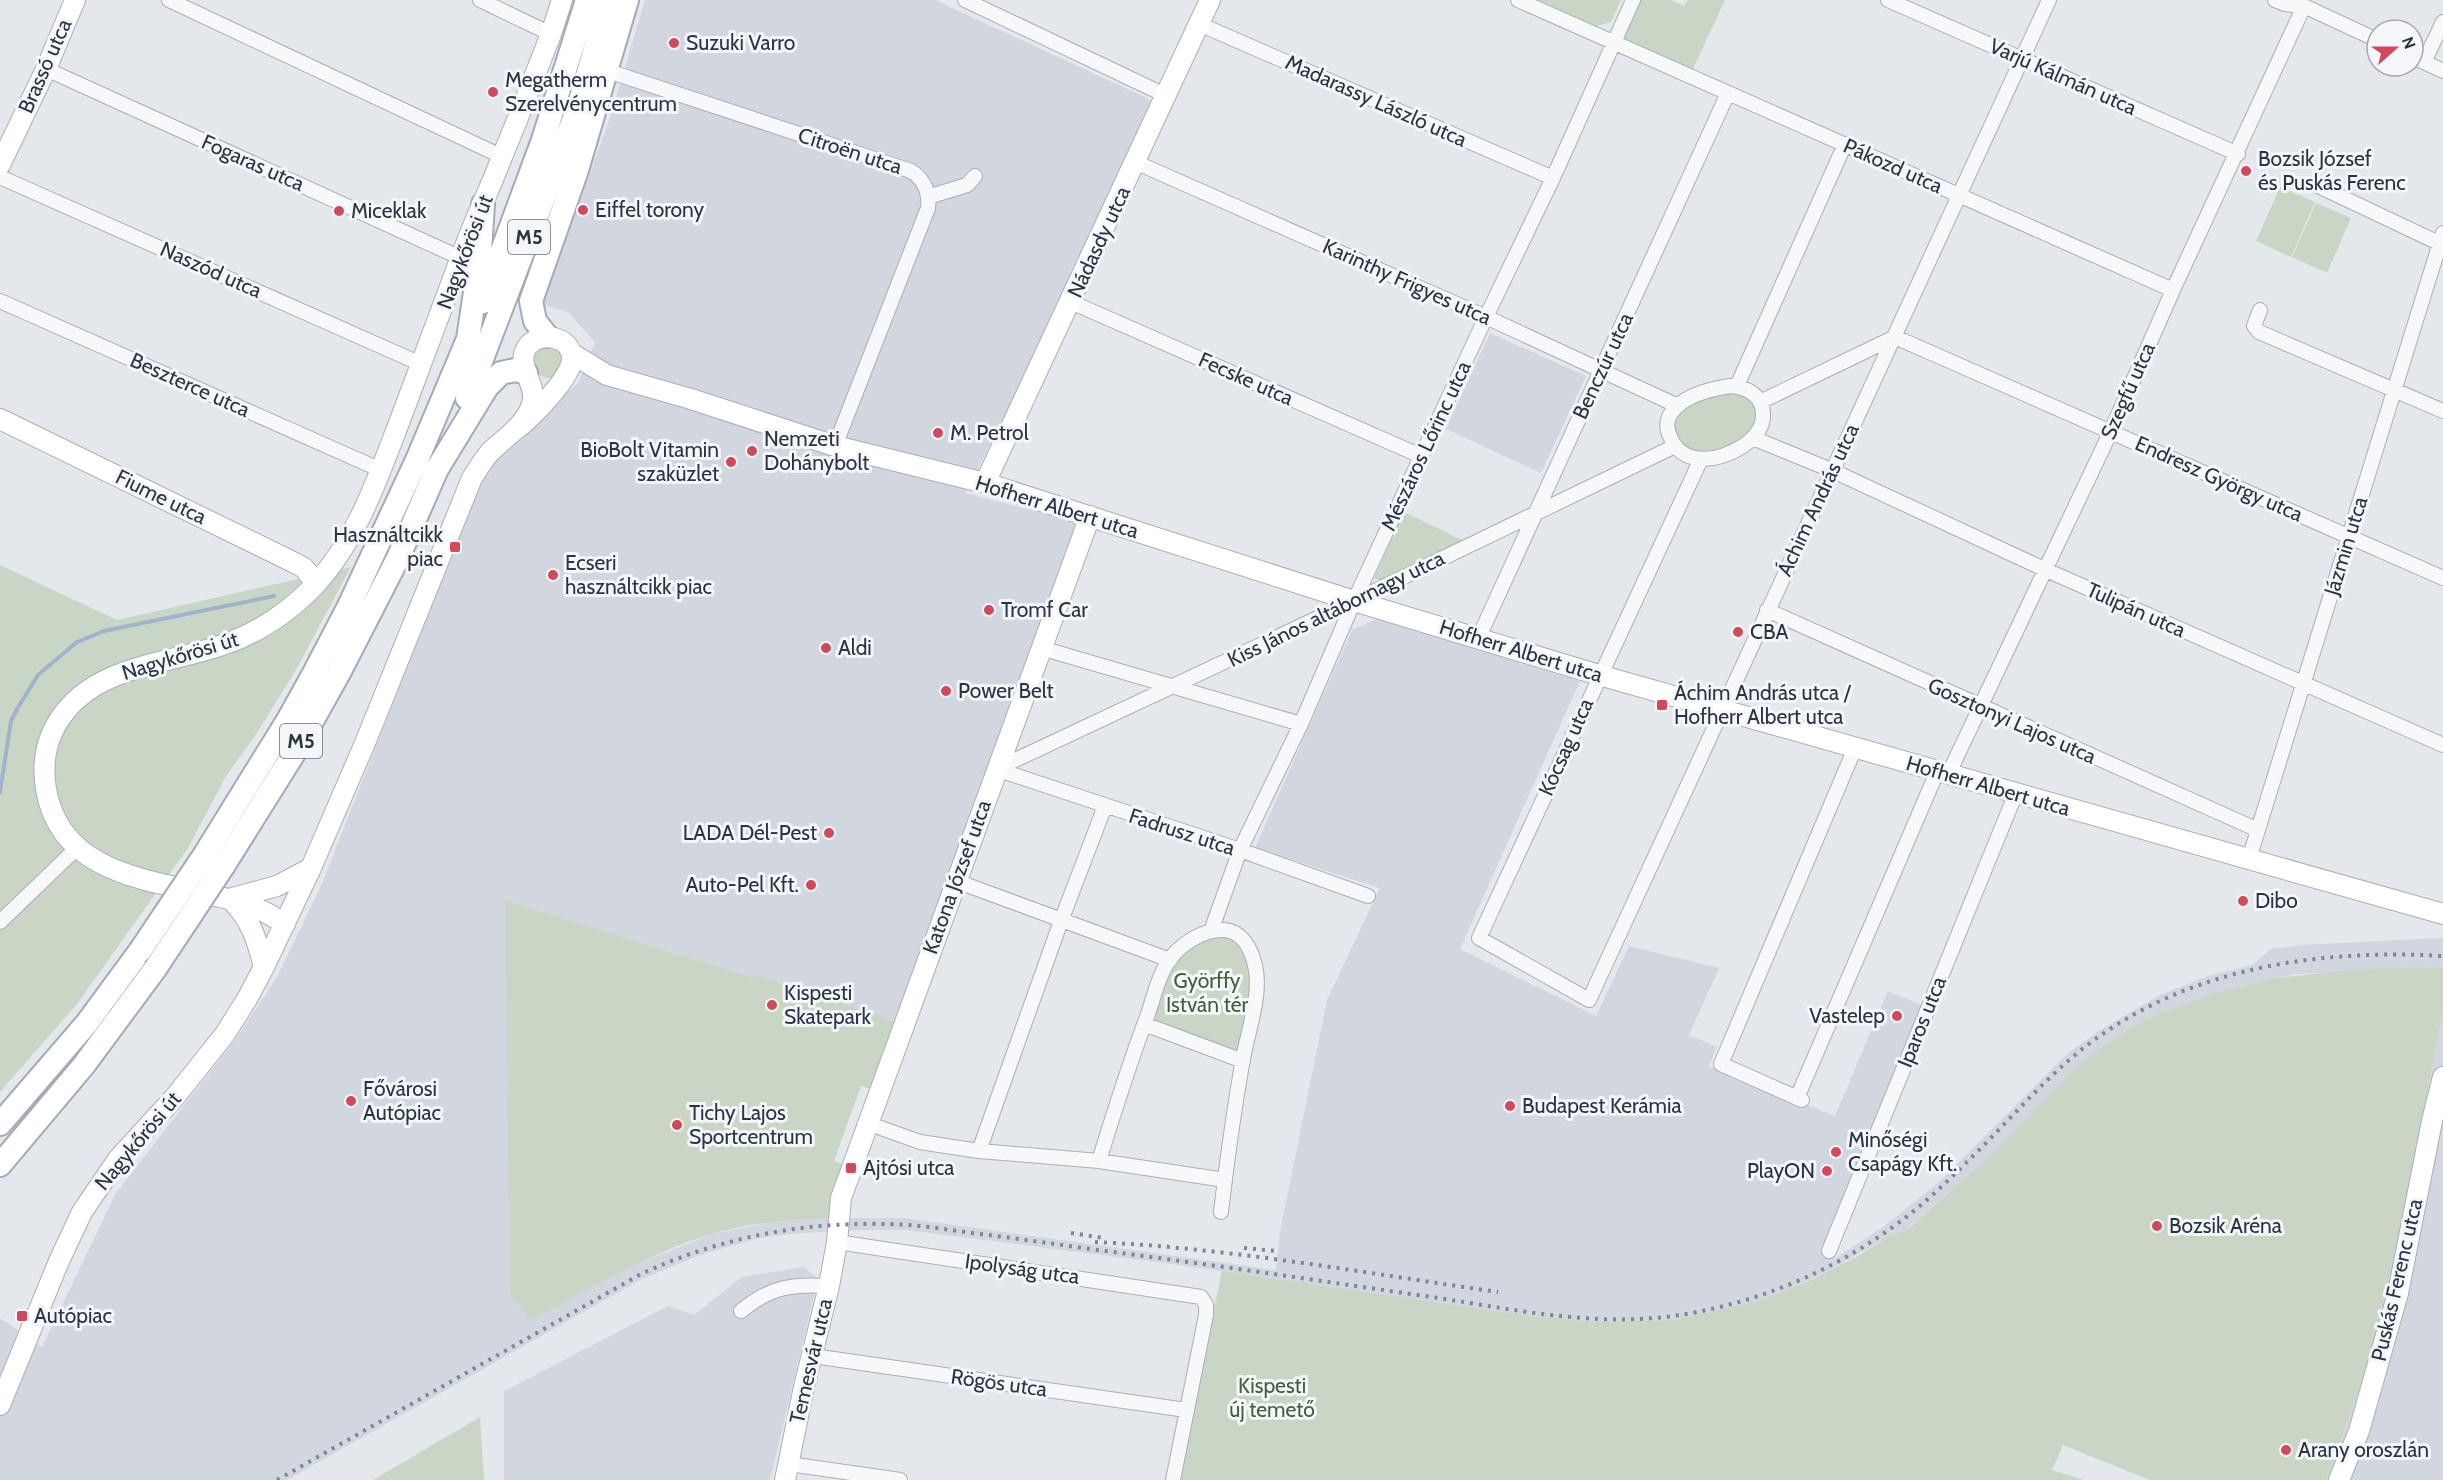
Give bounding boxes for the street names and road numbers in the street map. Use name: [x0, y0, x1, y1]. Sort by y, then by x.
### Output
street label: Brassó utca: [13, 15, 76, 117]
street label: Varjú Kálmán utca: [1985, 33, 2141, 121]
street label: Madarassy László utca: [1282, 49, 1471, 152]
street label: Citroën utca: [795, 122, 905, 179]
street label: Fogaras utca: [198, 129, 308, 196]
street label: Pákozd utca: [1840, 133, 1947, 198]
street label: Nádasdy utca: [1062, 182, 1135, 301]
street label: Nagykőrösi út: [431, 191, 498, 313]
road number: M5: [508, 220, 550, 254]
street label: Karinthy Frigyes utca: [1319, 233, 1495, 330]
street label: Naszód utca: [157, 236, 266, 303]
street label: Benczúr utca: [1567, 309, 1638, 423]
street label: Szegfű utca: [2095, 339, 2160, 443]
street label: Beszterce utca: [126, 347, 254, 422]
street label: Fecske utca: [1195, 347, 1297, 411]
street label: Mészáros Lőrinc utca: [1375, 357, 1476, 535]
street label: Áchim András utca: [1771, 420, 1864, 580]
street label: Endresz György utca: [2131, 430, 2307, 527]
street label: Fiume utca: [112, 464, 211, 529]
street label: Hofherr Albert utca: [973, 470, 1142, 543]
street label: Jázmin utca: [2318, 493, 2372, 599]
street label: Kiss János altábornagy utca: [1223, 545, 1448, 672]
street label: Tulipán utca: [2083, 577, 2190, 642]
street label: Hofherr Albert utca: [1437, 614, 1606, 687]
street label: Nagykőrösi út: [119, 626, 241, 685]
street label: Gosztonyi Lajos utca: [1924, 672, 2100, 770]
street label: Kócsag utca: [1533, 694, 1598, 799]
road number: M5: [280, 724, 322, 758]
street label: Hofherr Albert utca: [1903, 750, 2073, 821]
street label: Katona József utca: [917, 796, 996, 957]
street label: Fadrusz utca: [1126, 803, 1238, 860]
street label: Iparos utca: [1892, 973, 1951, 1071]
street label: Nagykőrösi út: [89, 1086, 186, 1195]
street label: Puskás Ferenc utca: [2366, 1196, 2427, 1364]
street label: Ipolyság utca: [963, 1248, 1081, 1289]
street label: Temesvár utca: [784, 1296, 837, 1426]
street label: Rögös utca: [949, 1363, 1049, 1402]

